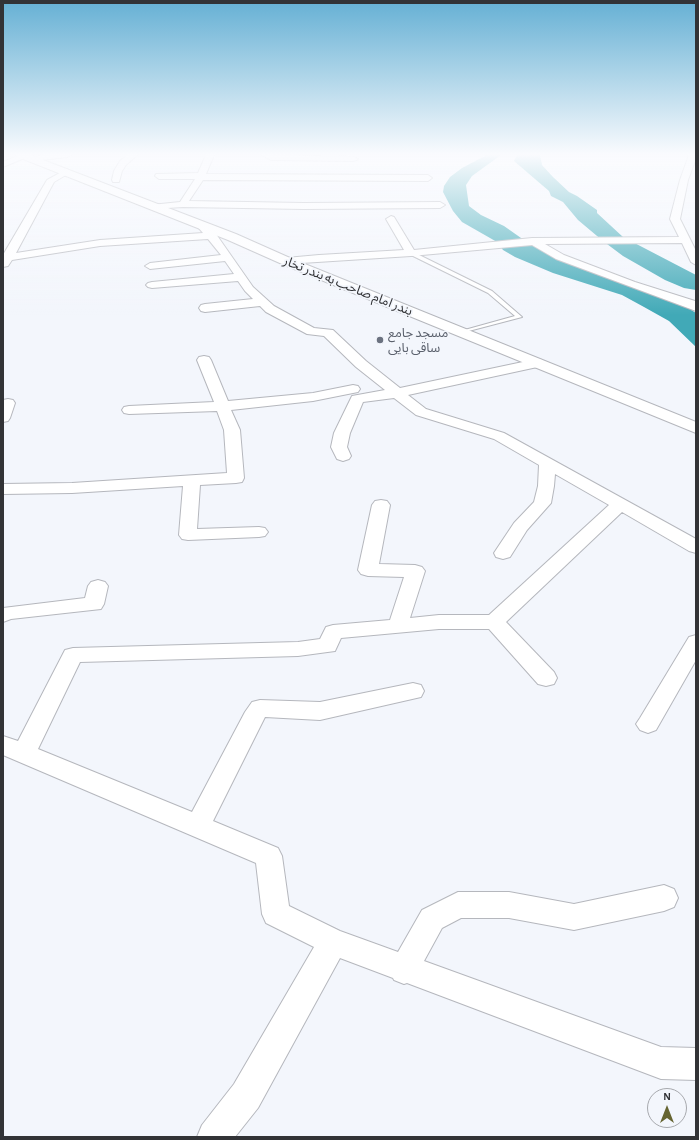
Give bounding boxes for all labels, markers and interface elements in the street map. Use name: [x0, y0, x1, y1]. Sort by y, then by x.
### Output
street label: بندر امام صاحب به بندر تخار: [281, 253, 415, 319]
place label: مسجد جامع ساقی بایی: [388, 325, 448, 356]
marker: مسجد جامع ساقی بایی: [375, 335, 385, 345]
north arrow: [647, 1088, 687, 1128]
text: N: [663, 1091, 671, 1102]

